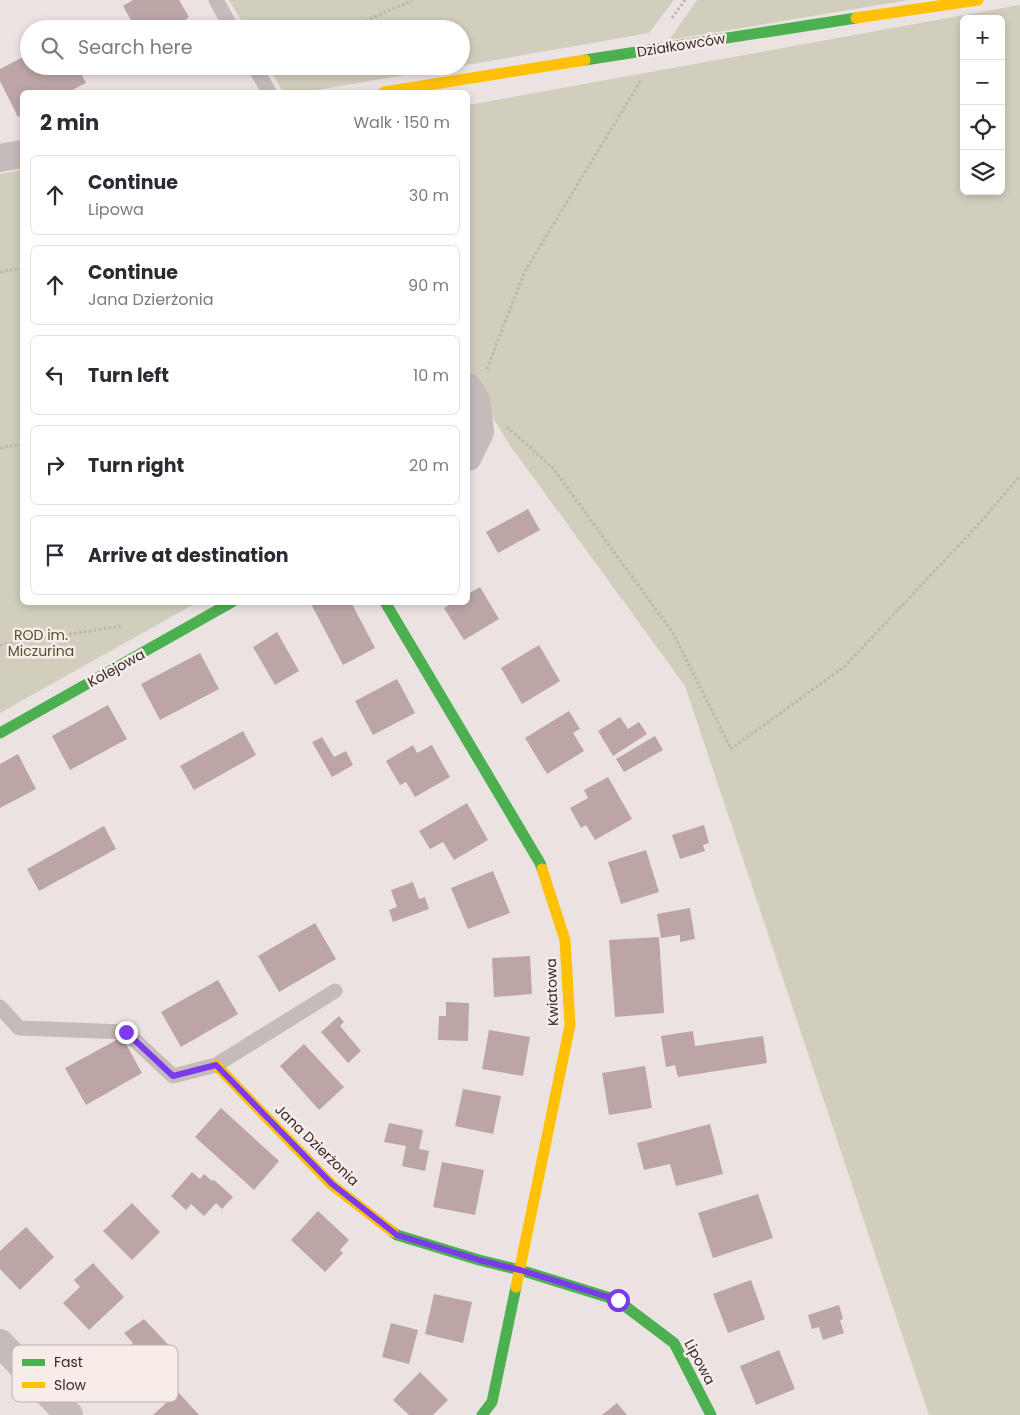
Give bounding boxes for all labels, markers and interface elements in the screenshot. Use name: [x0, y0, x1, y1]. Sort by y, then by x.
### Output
map controls: [960, 15, 1005, 195]
button: +: [960, 15, 1005, 60]
search box: [20, 20, 470, 75]
street label: Działkowców: [635, 28, 727, 62]
icon: search: [38, 34, 66, 62]
text: Search here: [78, 34, 192, 61]
button: −: [960, 60, 1005, 105]
button: locate: [960, 105, 1005, 150]
text: 2 min: [40, 108, 99, 137]
text: Walk · 150 m: [353, 111, 450, 134]
button: layers: [960, 150, 1005, 195]
text: Continue: [88, 169, 178, 196]
icon: ahead: [41, 181, 69, 209]
text: 30 m: [409, 184, 449, 207]
text: Lipowa: [88, 198, 144, 221]
text: Continue: [88, 259, 178, 286]
icon: ahead: [41, 271, 69, 299]
text: 90 m: [408, 274, 449, 297]
text: Jana Dzierżonia: [88, 288, 214, 311]
icon: left: [41, 361, 69, 389]
text: Turn left: [88, 362, 169, 389]
text: 10 m: [413, 364, 449, 387]
icon: right: [41, 451, 69, 479]
text: Turn right: [88, 452, 184, 479]
text: 20 m: [409, 454, 449, 477]
icon: arrive: [41, 541, 69, 569]
text: Arrive at destination: [88, 542, 289, 569]
park label: ROD im. Miczurina: [8, 625, 74, 661]
street label: Kolejowa: [84, 644, 148, 692]
street label: Kwiatowa: [541, 958, 563, 1026]
route end: [115, 1021, 138, 1044]
street label: Jana Dzierżonia: [271, 1100, 363, 1190]
route start: [607, 1289, 630, 1312]
street label: Lipowa: [680, 1336, 720, 1388]
legend: [12, 1345, 178, 1402]
text: Fast: [54, 1352, 83, 1372]
text: Slow: [54, 1375, 87, 1395]

